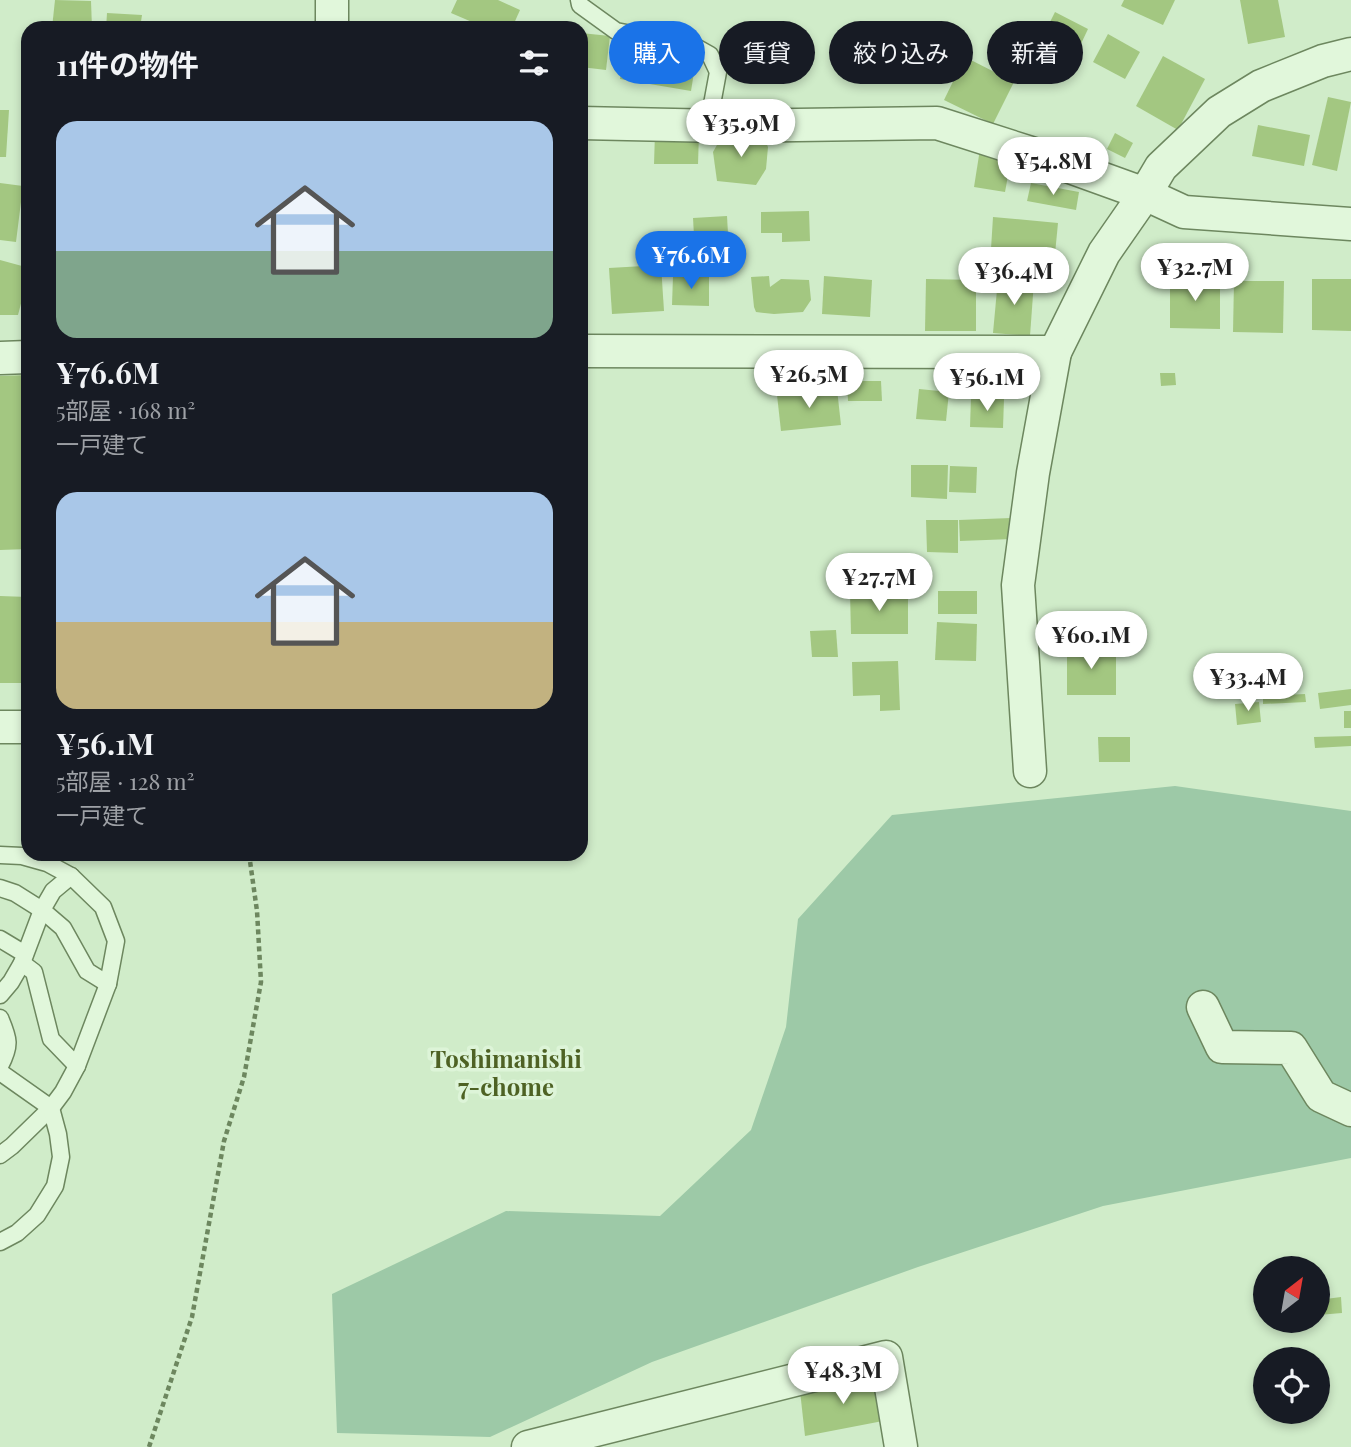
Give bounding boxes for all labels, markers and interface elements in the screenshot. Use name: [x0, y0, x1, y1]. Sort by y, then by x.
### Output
chip: 購入: [609, 21, 705, 84]
chip: 賃貸: [719, 21, 815, 84]
chip: 絞り込み: [829, 21, 973, 84]
chip: 新着: [987, 21, 1083, 84]
text: 11件の物件: [56, 44, 199, 84]
icon: filters: [515, 44, 553, 82]
pin: ¥35.9M: [684, 100, 798, 159]
text: ¥35.9M: [702, 106, 780, 137]
pin: ¥54.8M: [996, 138, 1110, 197]
text: ¥54.8M: [1014, 144, 1092, 175]
icon: home: [242, 167, 368, 293]
pin: ¥76.6M: [634, 232, 748, 291]
text: ¥76.6M: [651, 238, 731, 269]
pin: ¥32.7M: [1138, 244, 1252, 303]
pin: ¥36.4M: [957, 247, 1071, 307]
text: ¥32.7M: [1157, 250, 1233, 281]
text: ¥36.4M: [974, 254, 1054, 285]
pin: ¥26.5M: [752, 350, 866, 410]
text: ¥76.6M: [56, 352, 160, 392]
pin: ¥56.1M: [930, 354, 1044, 413]
text: ¥26.5M: [770, 357, 848, 388]
text: ¥56.1M: [949, 360, 1025, 391]
text: 5部屋 · 168 m²: [56, 394, 195, 425]
text: 一戸建て: [56, 428, 148, 459]
icon: home: [242, 538, 368, 664]
pin: ¥27.7M: [822, 554, 936, 613]
text: ¥27.7M: [842, 560, 916, 591]
pin: ¥60.1M: [1034, 612, 1148, 671]
text: ¥60.1M: [1051, 618, 1131, 649]
pin: ¥33.4M: [1191, 654, 1305, 713]
text: ¥33.4M: [1209, 660, 1287, 691]
text: ¥56.1M: [56, 723, 154, 763]
text: 5部屋 · 128 m²: [56, 765, 194, 796]
text: 一戸建て: [56, 799, 148, 830]
district label: Toshimanishi 7-chome: [430, 1042, 582, 1102]
north arrow: [1253, 1256, 1330, 1334]
map controls: [1253, 1256, 1330, 1424]
pin: ¥48.3M: [786, 1346, 900, 1406]
button: locate: [1253, 1347, 1330, 1424]
text: ¥48.3M: [804, 1353, 882, 1384]

